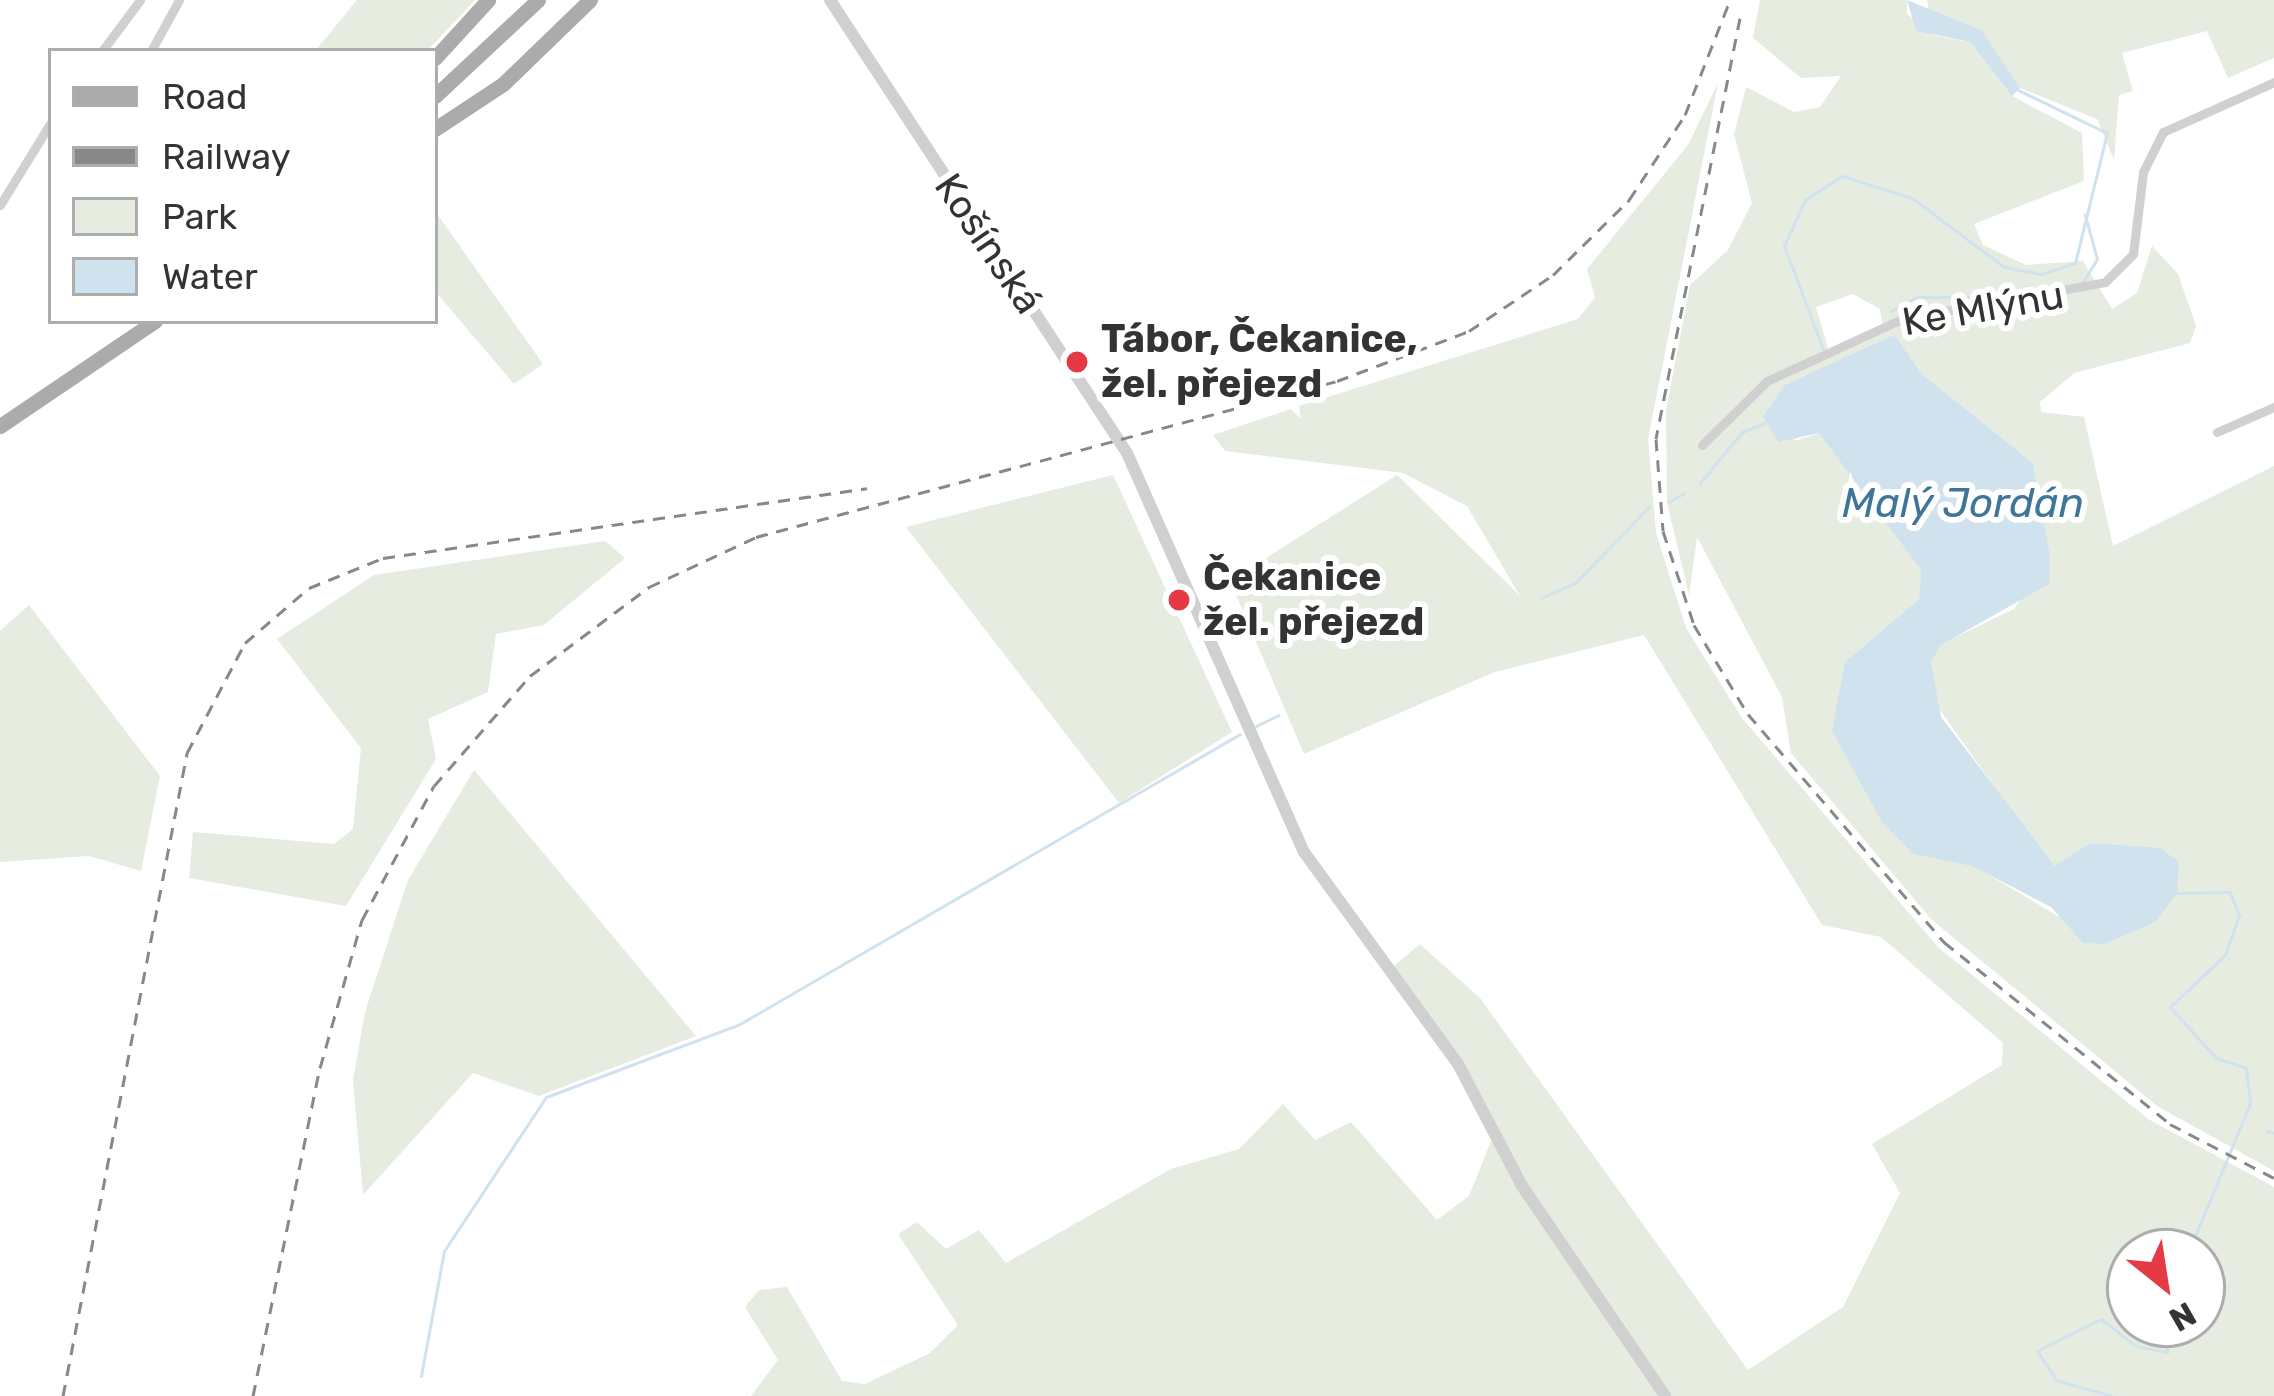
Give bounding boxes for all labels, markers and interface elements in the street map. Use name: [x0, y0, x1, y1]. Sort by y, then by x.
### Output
legend: [48, 48, 438, 324]
text: Road: [162, 75, 247, 118]
text: Railway: [162, 135, 291, 178]
street label: Košínská: [924, 165, 1052, 323]
text: Park: [162, 195, 237, 238]
text: Water: [162, 255, 258, 298]
street label: Ke Mlýnu: [1899, 272, 2067, 346]
place label: Tábor, Čekanice, žel. přejezd: [1101, 317, 1418, 408]
marker: Tábor, Čekanice, žel. přejezd: [1064, 349, 1090, 375]
water label: Malý Jordán: [1841, 478, 2085, 528]
place label: Čekanice žel. přejezd: [1203, 555, 1424, 646]
marker: Čekanice žel. přejezd: [1166, 587, 1192, 613]
north arrow: [2106, 1228, 2226, 1348]
text: N: [2163, 1294, 2203, 1340]

